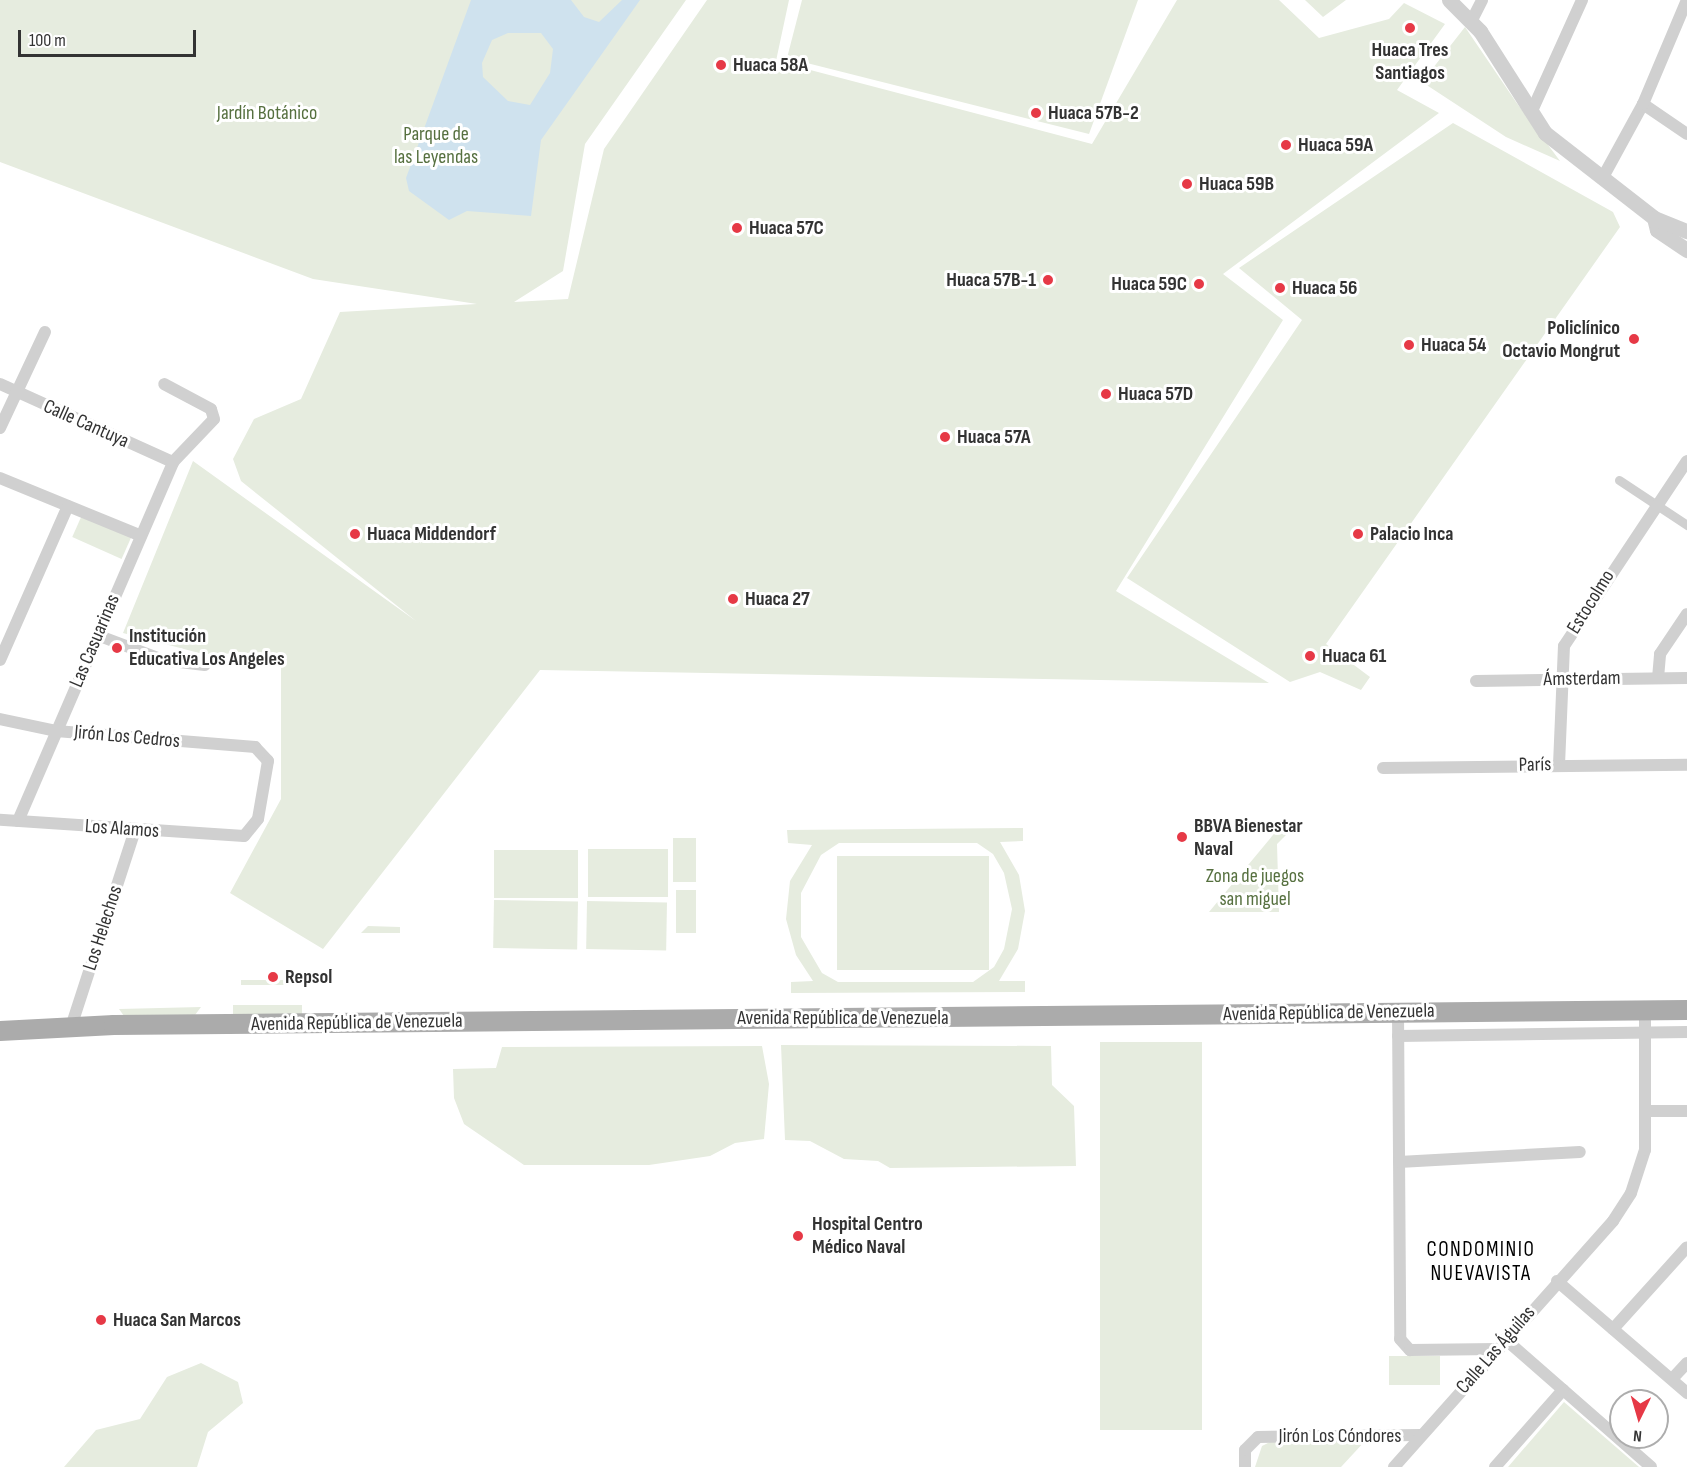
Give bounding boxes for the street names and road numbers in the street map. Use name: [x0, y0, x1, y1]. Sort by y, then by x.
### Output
street label: Calle Cantuya: [40, 395, 132, 453]
street label: Estocolmo: [1562, 566, 1620, 638]
street label: Las Casuarinas: [65, 591, 125, 691]
street label: Ámsterdam: [1543, 666, 1621, 692]
street label: Jirón Los Cedros: [73, 720, 181, 754]
street label: París: [1519, 753, 1551, 777]
street label: Los Alamos: [84, 814, 160, 844]
street label: Los Helechos: [78, 883, 128, 973]
street label: Avenida República de Venezuela: [1223, 999, 1435, 1027]
street label: Avenida República de Venezuela: [737, 1006, 949, 1030]
street label: Avenida República de Venezuela: [251, 1009, 463, 1037]
street label: Calle Las Águilas: [1451, 1301, 1541, 1399]
street label: Jirón Los Cóndores: [1279, 1424, 1401, 1448]

